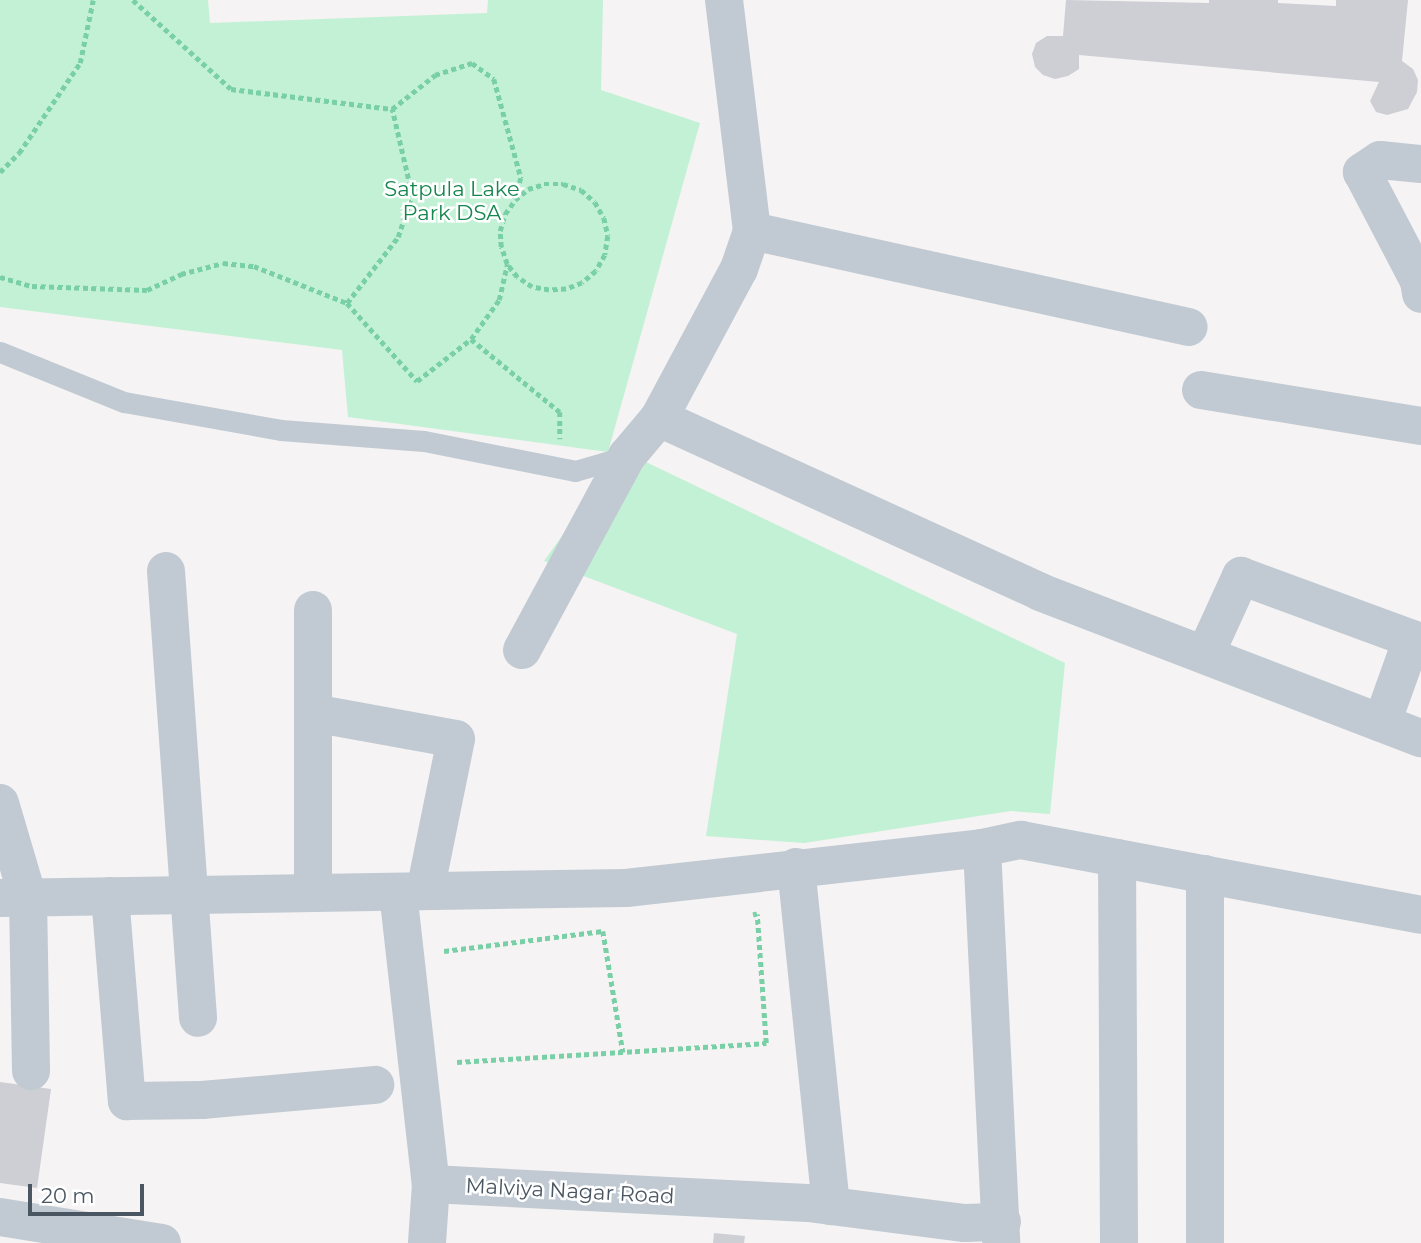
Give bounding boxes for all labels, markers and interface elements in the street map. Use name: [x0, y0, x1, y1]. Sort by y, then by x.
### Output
park label: Satpula Lake Park DSA: [384, 176, 520, 226]
scale bar: [32, 1170, 147, 1214]
street label: Malviya Nagar Road: [465, 1173, 675, 1209]
text: 20 m: [41, 1183, 95, 1208]

